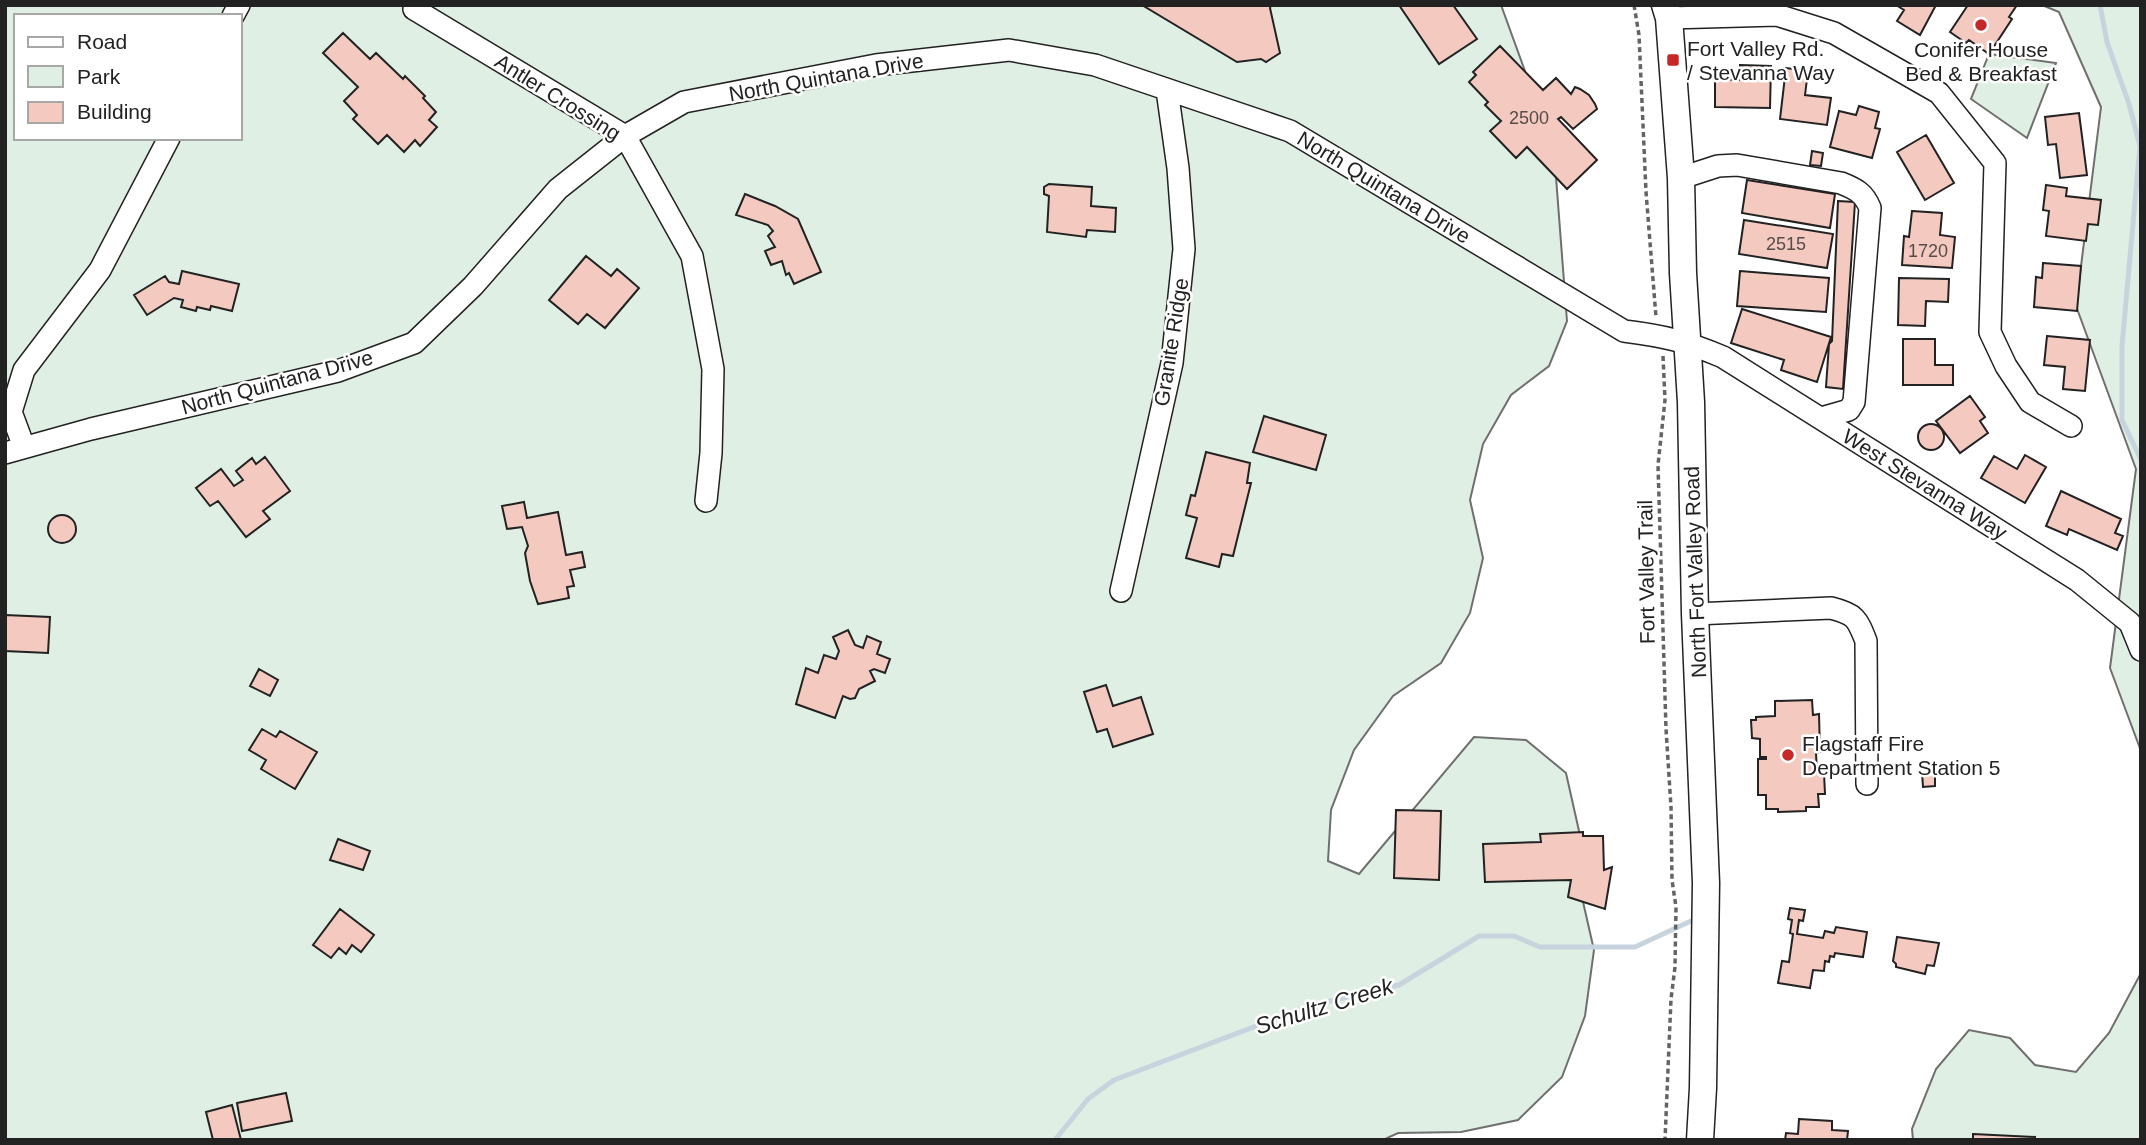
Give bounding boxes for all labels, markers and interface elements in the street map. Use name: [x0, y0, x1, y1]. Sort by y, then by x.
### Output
legend: [14, 14, 242, 140]
marker: Conifer House Bed & Breakfast: [1973, 17, 1989, 33]
text: Road: [77, 30, 127, 53]
place label: Fort Valley Rd. / Stevanna Way: [1687, 37, 1835, 84]
place label: Conifer House Bed & Breakfast: [1905, 38, 2057, 85]
street label: Antler Crossing: [491, 49, 625, 145]
street label: North Quintana Drive: [727, 49, 925, 105]
marker: Fort Valley Rd. / Stevanna Way: [1665, 52, 1681, 68]
text: Park: [77, 65, 121, 88]
text: Building: [77, 100, 152, 123]
house number: 2500: [1509, 108, 1549, 128]
street label: North Quintana Drive: [1294, 126, 1474, 248]
house number: 2515: [1766, 234, 1806, 254]
house number: 1720: [1908, 241, 1948, 261]
street label: Granite Ridge: [1150, 276, 1192, 408]
street label: North Quintana Drive: [179, 345, 375, 419]
street label: West Stevanna Way: [1839, 424, 2012, 544]
street label: North Fort Valley Road: [1680, 466, 1710, 678]
street label: Fort Valley Trail: [1633, 500, 1659, 644]
place label: Flagstaff Fire Department Station 5: [1802, 732, 2000, 779]
marker: Flagstaff Fire Department Station 5: [1780, 747, 1796, 763]
water label: Schultz Creek: [1252, 972, 1398, 1039]

